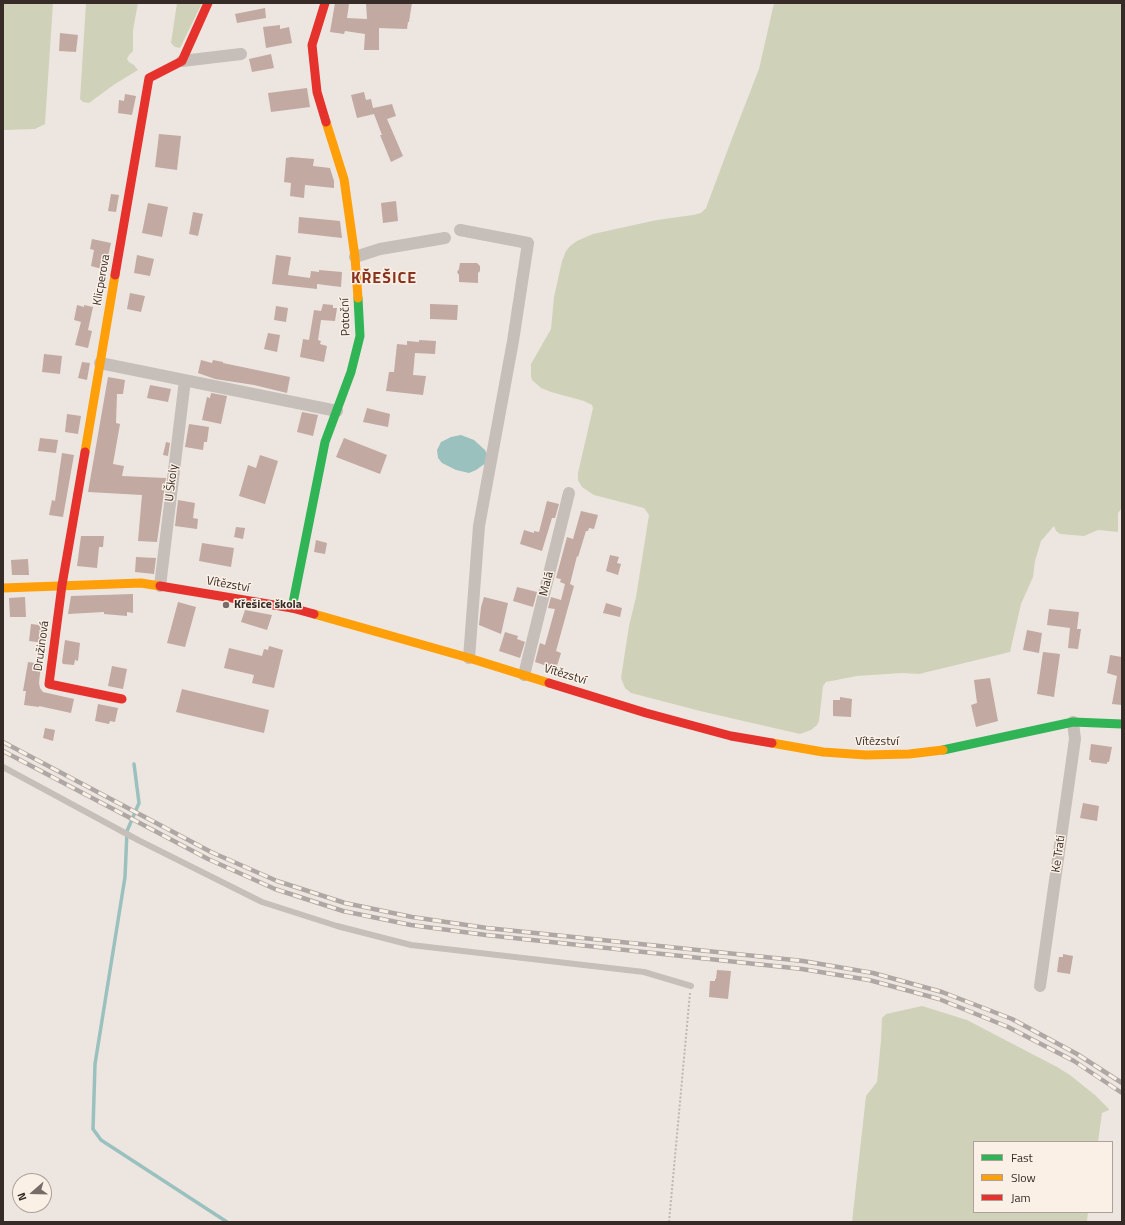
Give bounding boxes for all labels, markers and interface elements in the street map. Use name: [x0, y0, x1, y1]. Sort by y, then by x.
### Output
street label: Klicperova: [90, 253, 114, 307]
district label: KŘEŠICE: [351, 269, 417, 289]
street label: Potoční: [338, 298, 354, 336]
street label: U Školy: [163, 464, 181, 502]
street label: Malá: [537, 570, 557, 598]
street label: Vítězství: [205, 574, 251, 596]
place label: Křešice škola: [234, 598, 302, 612]
marker: Křešice škola: [221, 600, 231, 610]
street label: Družinová: [31, 620, 53, 672]
street label: Vítězství: [542, 662, 588, 688]
street label: Vítězství: [855, 735, 899, 749]
street label: Ke Trati: [1049, 834, 1069, 874]
legend: [973, 1141, 1113, 1213]
text: Fast: [1011, 1148, 1033, 1167]
text: Slow: [1011, 1168, 1036, 1187]
north arrow: [12, 1173, 52, 1213]
text: Jam: [1011, 1188, 1031, 1207]
text: N: [13, 1190, 30, 1203]

